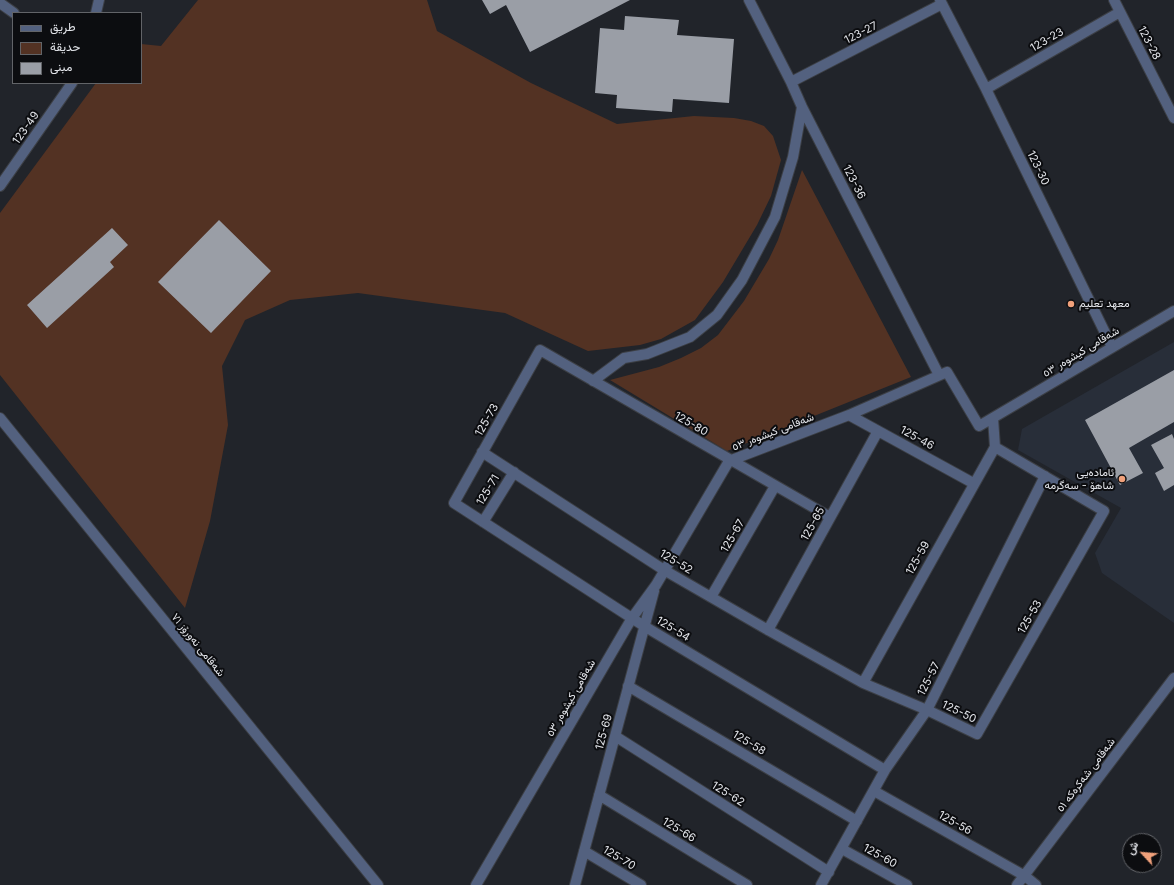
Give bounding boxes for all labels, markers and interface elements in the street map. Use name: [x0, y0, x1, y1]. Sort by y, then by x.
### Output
legend: [12, 12, 142, 84]
text: طريق: [50, 19, 75, 34]
street label: 123-27: [842, 19, 880, 47]
street label: 123-28: [1135, 24, 1163, 62]
street label: 123-23: [1028, 25, 1066, 55]
text: حديقة: [50, 39, 80, 54]
text: مبنى: [50, 59, 72, 74]
street label: 123-49: [10, 109, 42, 147]
street label: 123-30: [1024, 149, 1052, 187]
street label: 123-36: [840, 163, 868, 201]
place label: معهد تعليم: [1079, 297, 1130, 311]
marker: معهد تعليم: [1066, 299, 1076, 309]
street label: شەقامی کیشوەر ٥٣: [1040, 324, 1122, 380]
street label: 125-73: [472, 401, 502, 439]
street label: 125-80: [672, 409, 710, 439]
street label: شەقامی کیشوەر ٥٣: [730, 410, 816, 454]
street label: 125-46: [898, 423, 936, 453]
place label: ئامادەیی شاهۆ - سەگرمە: [1044, 466, 1114, 492]
street label: 125-71: [474, 472, 502, 508]
marker: ئامادەیی شاهۆ - سەگرمە: [1117, 474, 1127, 484]
street label: 125-65: [798, 505, 828, 543]
street label: 125-67: [718, 517, 748, 555]
street label: 125-59: [903, 539, 933, 577]
street label: 125-52: [657, 547, 695, 577]
street label: 125-53: [1015, 598, 1045, 636]
street label: شەقامی نەورۆز ٧١: [168, 611, 228, 679]
street label: 125-54: [654, 614, 692, 644]
street label: شەقامی کیشوەر ٥٣: [544, 657, 598, 739]
street label: 125-57: [915, 660, 943, 698]
street label: 125-50: [940, 698, 978, 726]
street label: 125-69: [593, 713, 615, 751]
street label: 125-58: [730, 728, 768, 758]
street label: شەقامی شەکرەکە ٥١: [1054, 735, 1118, 815]
street label: 125-62: [709, 779, 747, 809]
street label: 125-56: [936, 808, 974, 838]
street label: 125-66: [660, 815, 698, 845]
north arrow: [1122, 833, 1162, 873]
text: ش: [1123, 839, 1141, 857]
street label: 125-60: [861, 841, 899, 871]
street label: 125-70: [600, 843, 638, 873]

